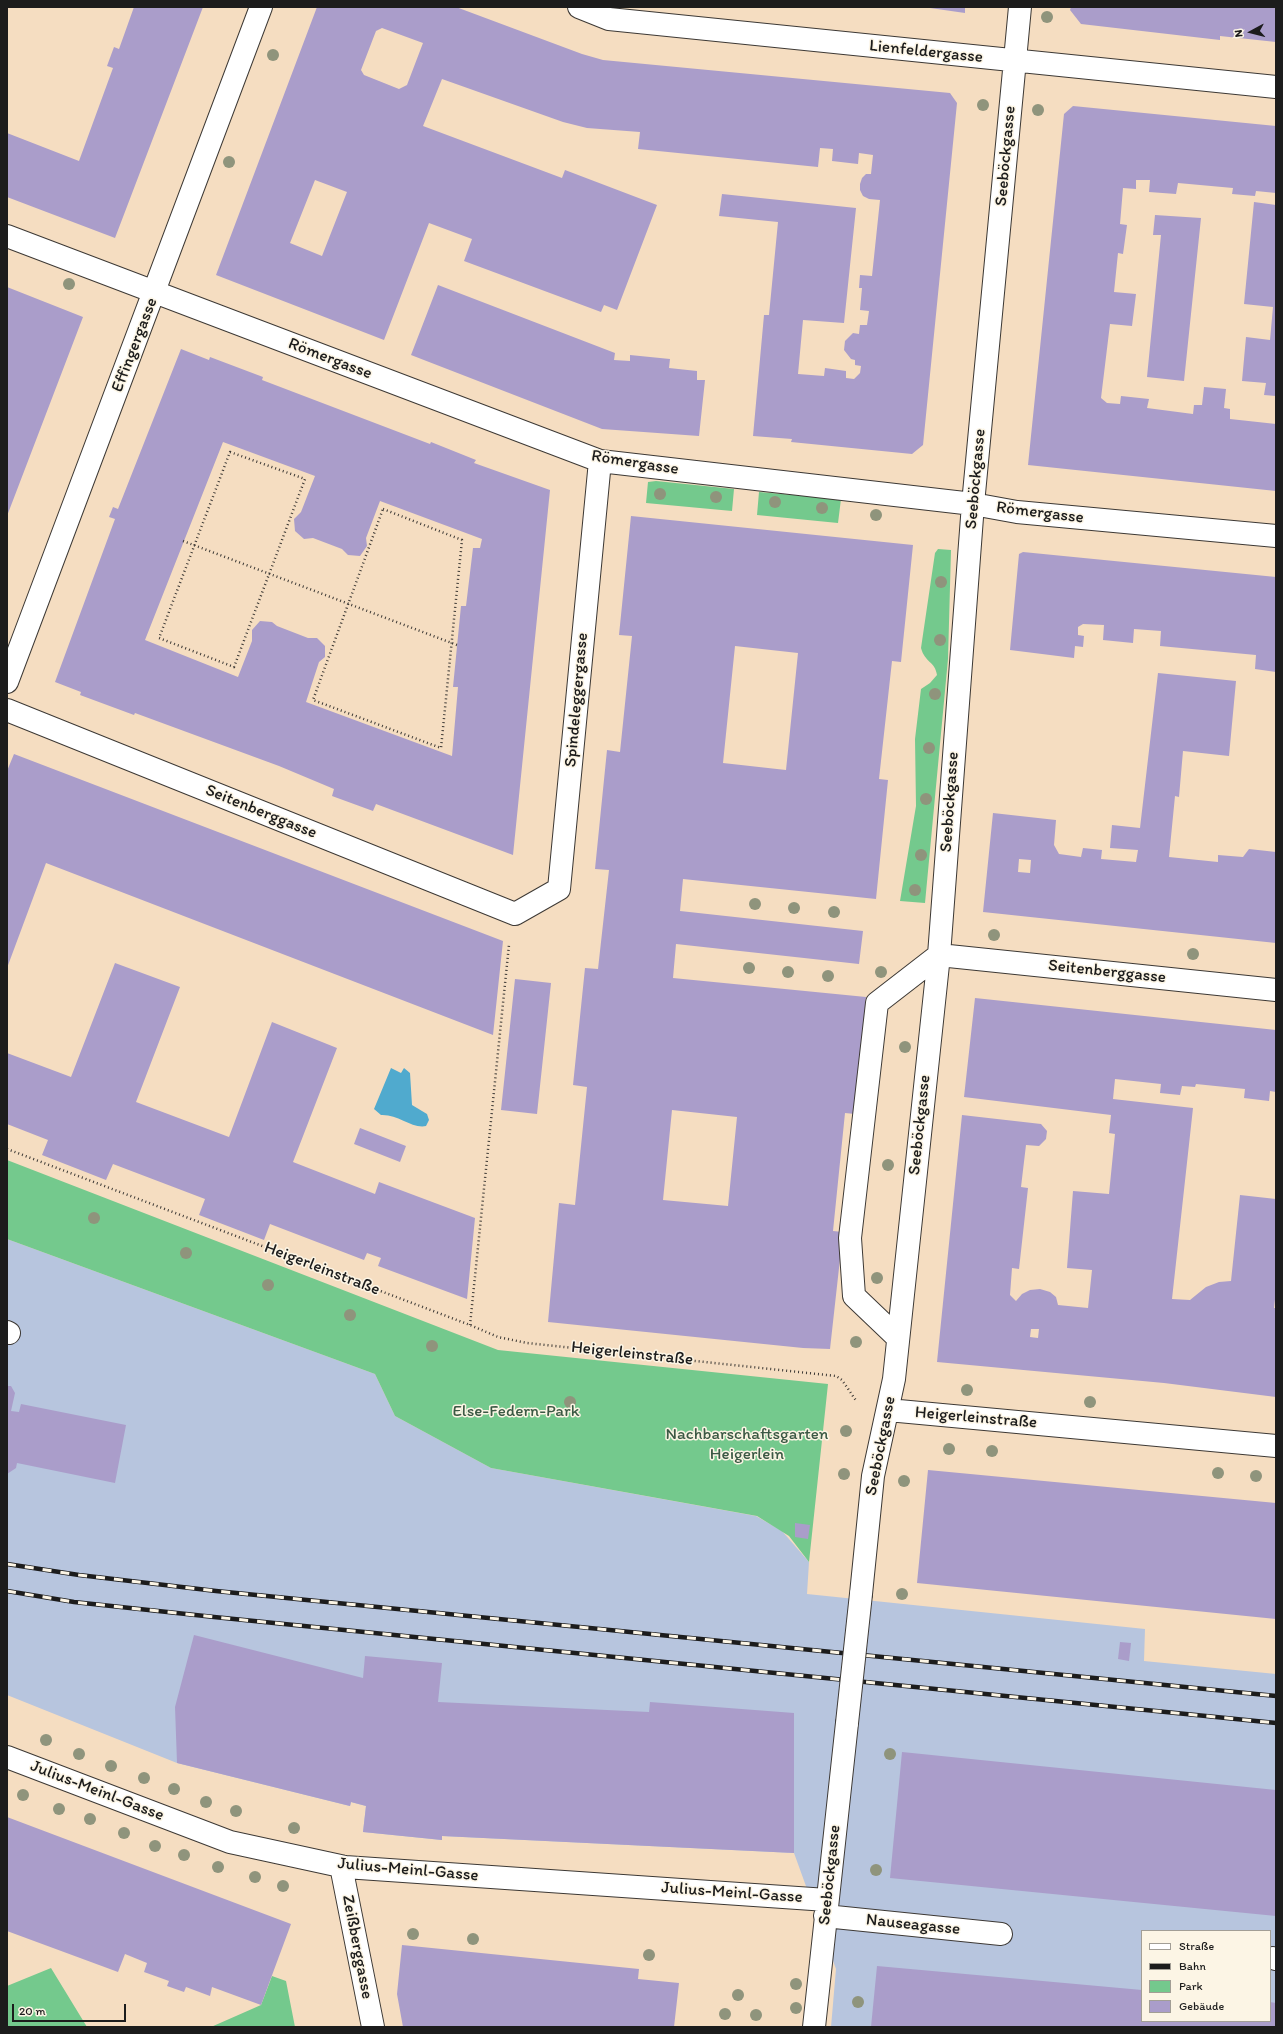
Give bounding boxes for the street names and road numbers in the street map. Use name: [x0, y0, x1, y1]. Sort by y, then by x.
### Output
street label: Lienfeldergasse: [868, 36, 984, 68]
street label: Seeböckgasse: [991, 105, 1021, 207]
street label: Effingergasse: [108, 295, 162, 395]
street label: Römergasse: [285, 334, 375, 384]
street label: Seeböckgasse: [961, 428, 991, 530]
street label: Römergasse: [590, 446, 680, 480]
street label: Römergasse: [995, 498, 1085, 528]
street label: Spindeleggergasse: [561, 632, 593, 768]
street label: Seeböckgasse: [936, 751, 964, 853]
street label: Seitenberggasse: [202, 780, 320, 844]
street label: Seitenberggasse: [1047, 956, 1167, 988]
street label: Seeböckgasse: [905, 1074, 935, 1176]
street label: Heigerleinstraße: [261, 1238, 383, 1300]
street label: Heigerleinstraße: [570, 1337, 694, 1371]
street label: Seeböckgasse: [861, 1395, 901, 1497]
street label: Heigerleinstraße: [914, 1403, 1038, 1433]
street label: Julius-Meinl-Gasse: [27, 1756, 167, 1826]
street label: Seeböckgasse: [815, 1824, 845, 1926]
street label: Julius-Meinl-Gasse: [337, 1854, 479, 1886]
street label: Julius-Meinl-Gasse: [661, 1878, 803, 1908]
street label: Zeißberggasse: [337, 1893, 377, 2001]
street label: Nauseagasse: [865, 1910, 961, 1940]

